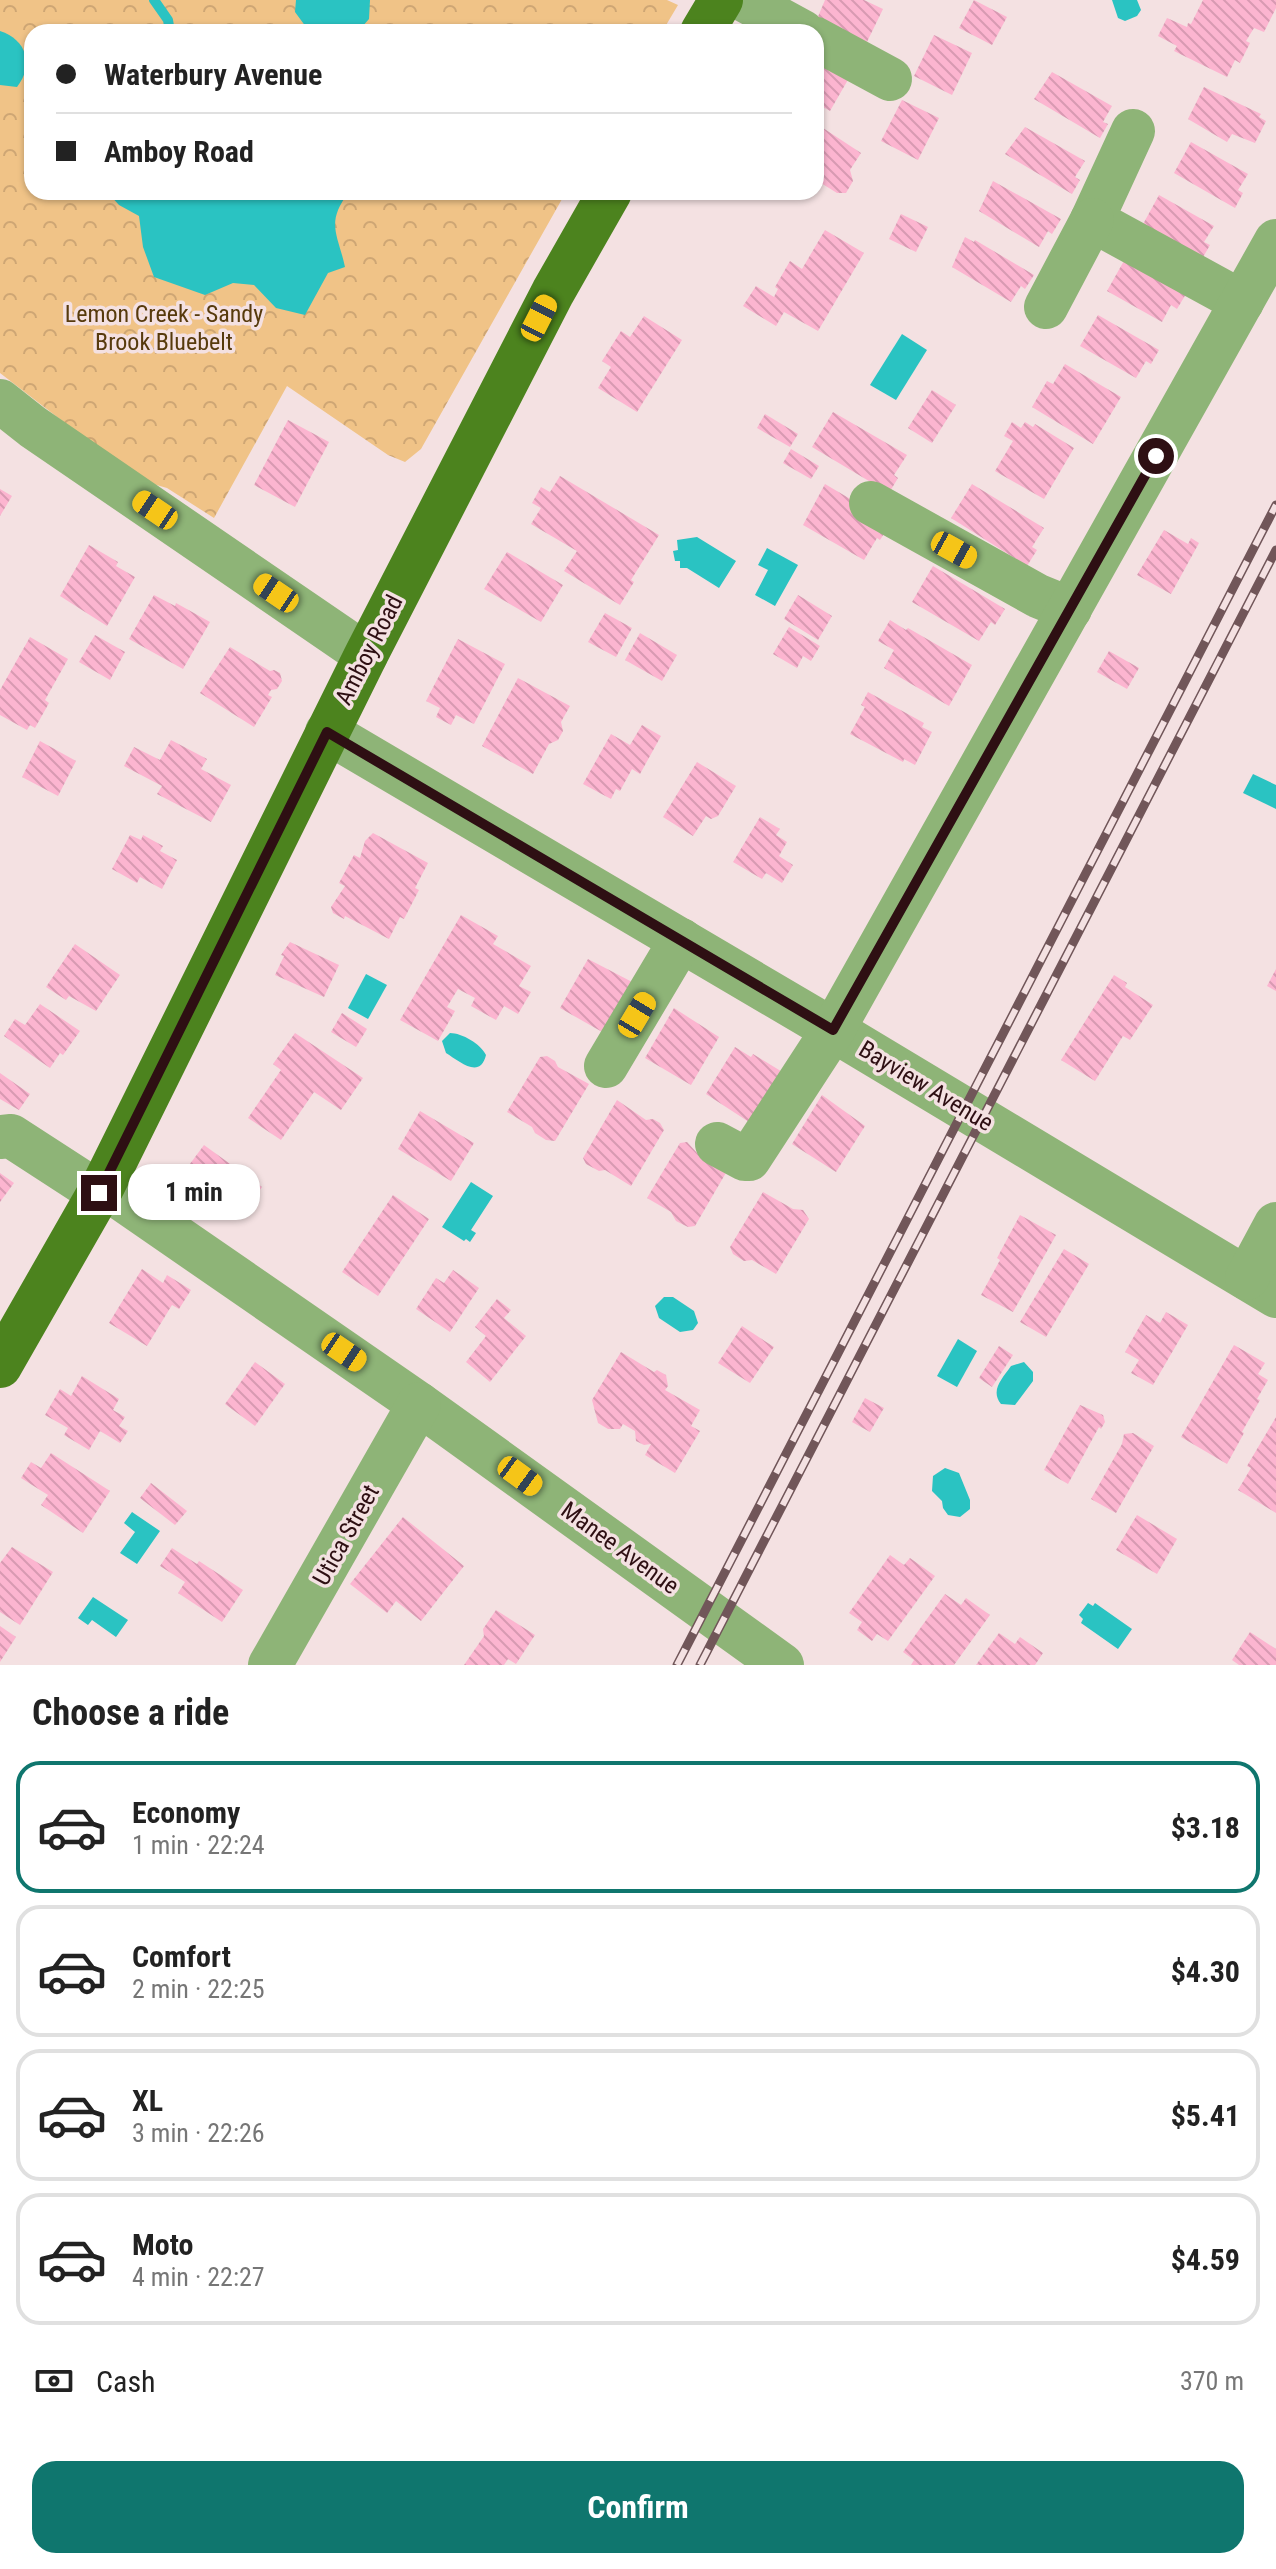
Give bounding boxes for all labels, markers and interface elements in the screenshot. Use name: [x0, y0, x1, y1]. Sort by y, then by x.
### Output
text: Waterbury Avenue: [104, 57, 322, 92]
text: Amboy Road: [104, 134, 254, 169]
car: [517, 291, 561, 345]
park label: Lemon Creek - Sandy Brook Bluebelt: [65, 300, 263, 356]
route start: [1138, 438, 1174, 474]
car: [128, 487, 182, 533]
car: [927, 528, 981, 572]
car: [249, 570, 303, 616]
street label: Amboy Road: [329, 590, 409, 710]
car: [614, 988, 660, 1042]
street label: Bayview Avenue: [854, 1035, 998, 1137]
callout: 1 min: [127, 1165, 259, 1221]
route end: [81, 1175, 117, 1211]
text: 1 min: [165, 1177, 223, 1207]
car: [317, 1329, 371, 1375]
car: [494, 1452, 546, 1500]
street label: Utica Street: [307, 1480, 385, 1590]
street label: Manee Avenue: [556, 1496, 684, 1600]
text: Choose a ride: [32, 1692, 229, 1734]
icon: car: [36, 1791, 108, 1863]
text: Economy: [132, 1795, 240, 1830]
text: $3.18: [1171, 1810, 1240, 1845]
text: 1 min · 22:24: [132, 1830, 265, 1860]
icon: car: [36, 1935, 108, 2007]
text: Comfort: [132, 1939, 231, 1974]
text: $4.30: [1171, 1954, 1240, 1989]
text: 2 min · 22:25: [132, 1974, 265, 2004]
icon: car: [36, 2079, 108, 2151]
text: XL: [132, 2083, 163, 2118]
text: $5.41: [1171, 2098, 1240, 2133]
text: 3 min · 22:26: [132, 2118, 265, 2148]
icon: car: [36, 2223, 108, 2295]
text: Moto: [132, 2227, 193, 2262]
text: $4.59: [1171, 2242, 1240, 2277]
text: 4 min · 22:27: [132, 2262, 265, 2292]
icon: cash: [32, 2359, 76, 2403]
text: Cash: [96, 2364, 156, 2399]
text: 370 m: [1180, 2366, 1244, 2396]
button: Confirm: [32, 2461, 1244, 2553]

